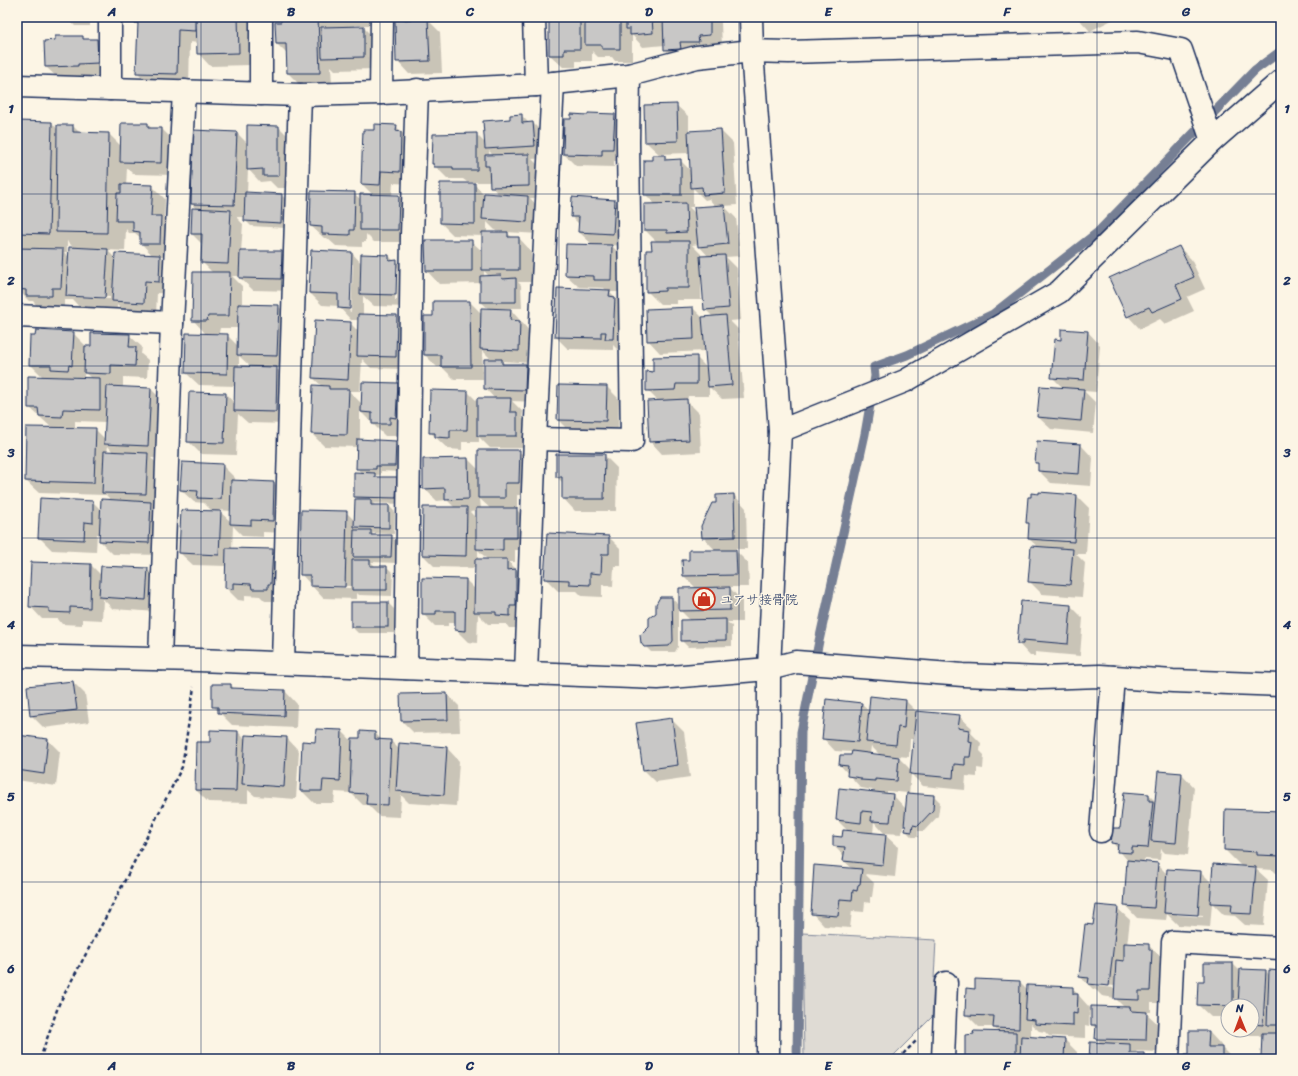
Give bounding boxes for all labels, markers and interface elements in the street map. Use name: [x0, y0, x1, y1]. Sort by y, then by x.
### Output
text: A: [107, 0, 116, 23]
text: B: [287, 0, 296, 23]
text: C: [465, 0, 475, 23]
text: D: [645, 0, 653, 23]
text: E: [824, 0, 833, 23]
text: F: [1002, 0, 1011, 23]
text: G: [1181, 0, 1191, 23]
text: 1: [8, 97, 14, 120]
text: 1: [1284, 97, 1290, 120]
text: 2: [6, 269, 15, 292]
text: 2: [1282, 269, 1291, 292]
text: 3: [6, 441, 15, 464]
text: 3: [1282, 441, 1291, 464]
shop icon: ユアサ接骨院: [691, 586, 717, 612]
place label: ユアサ接骨院: [720, 588, 798, 611]
text: 4: [6, 613, 16, 636]
text: 4: [1282, 613, 1292, 636]
text: 5: [7, 785, 15, 808]
text: 5: [1283, 785, 1291, 808]
text: 6: [6, 957, 15, 980]
text: 6: [1282, 957, 1291, 980]
north arrow: [1220, 998, 1260, 1038]
text: N: [1235, 999, 1244, 1018]
text: A: [107, 1054, 116, 1076]
text: B: [287, 1054, 296, 1076]
text: C: [465, 1054, 475, 1076]
text: D: [645, 1054, 653, 1076]
text: E: [824, 1054, 833, 1076]
text: F: [1002, 1054, 1011, 1076]
text: G: [1181, 1054, 1191, 1076]

